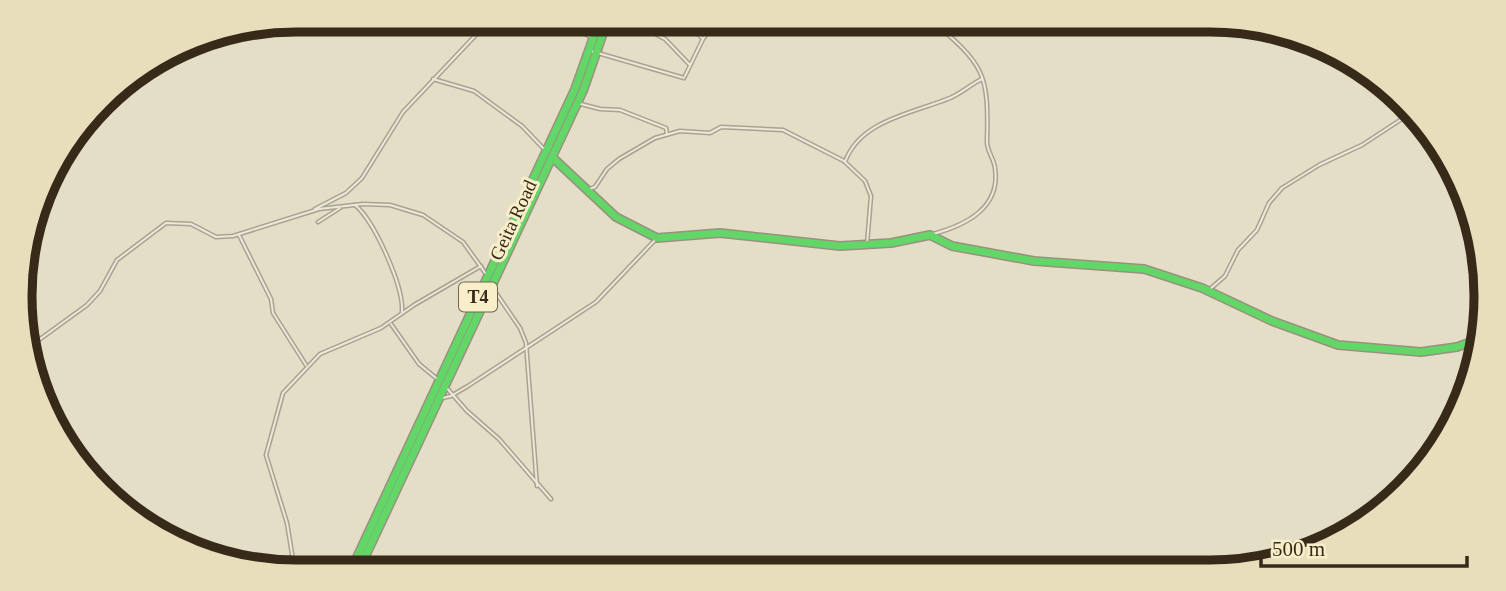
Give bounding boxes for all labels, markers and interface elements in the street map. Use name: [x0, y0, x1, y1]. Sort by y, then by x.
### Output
street label: Geita Road: [485, 176, 541, 263]
road number: T4: [459, 282, 497, 312]
scale bar: [1261, 524, 1468, 568]
text: 500 m: [1272, 537, 1325, 561]

